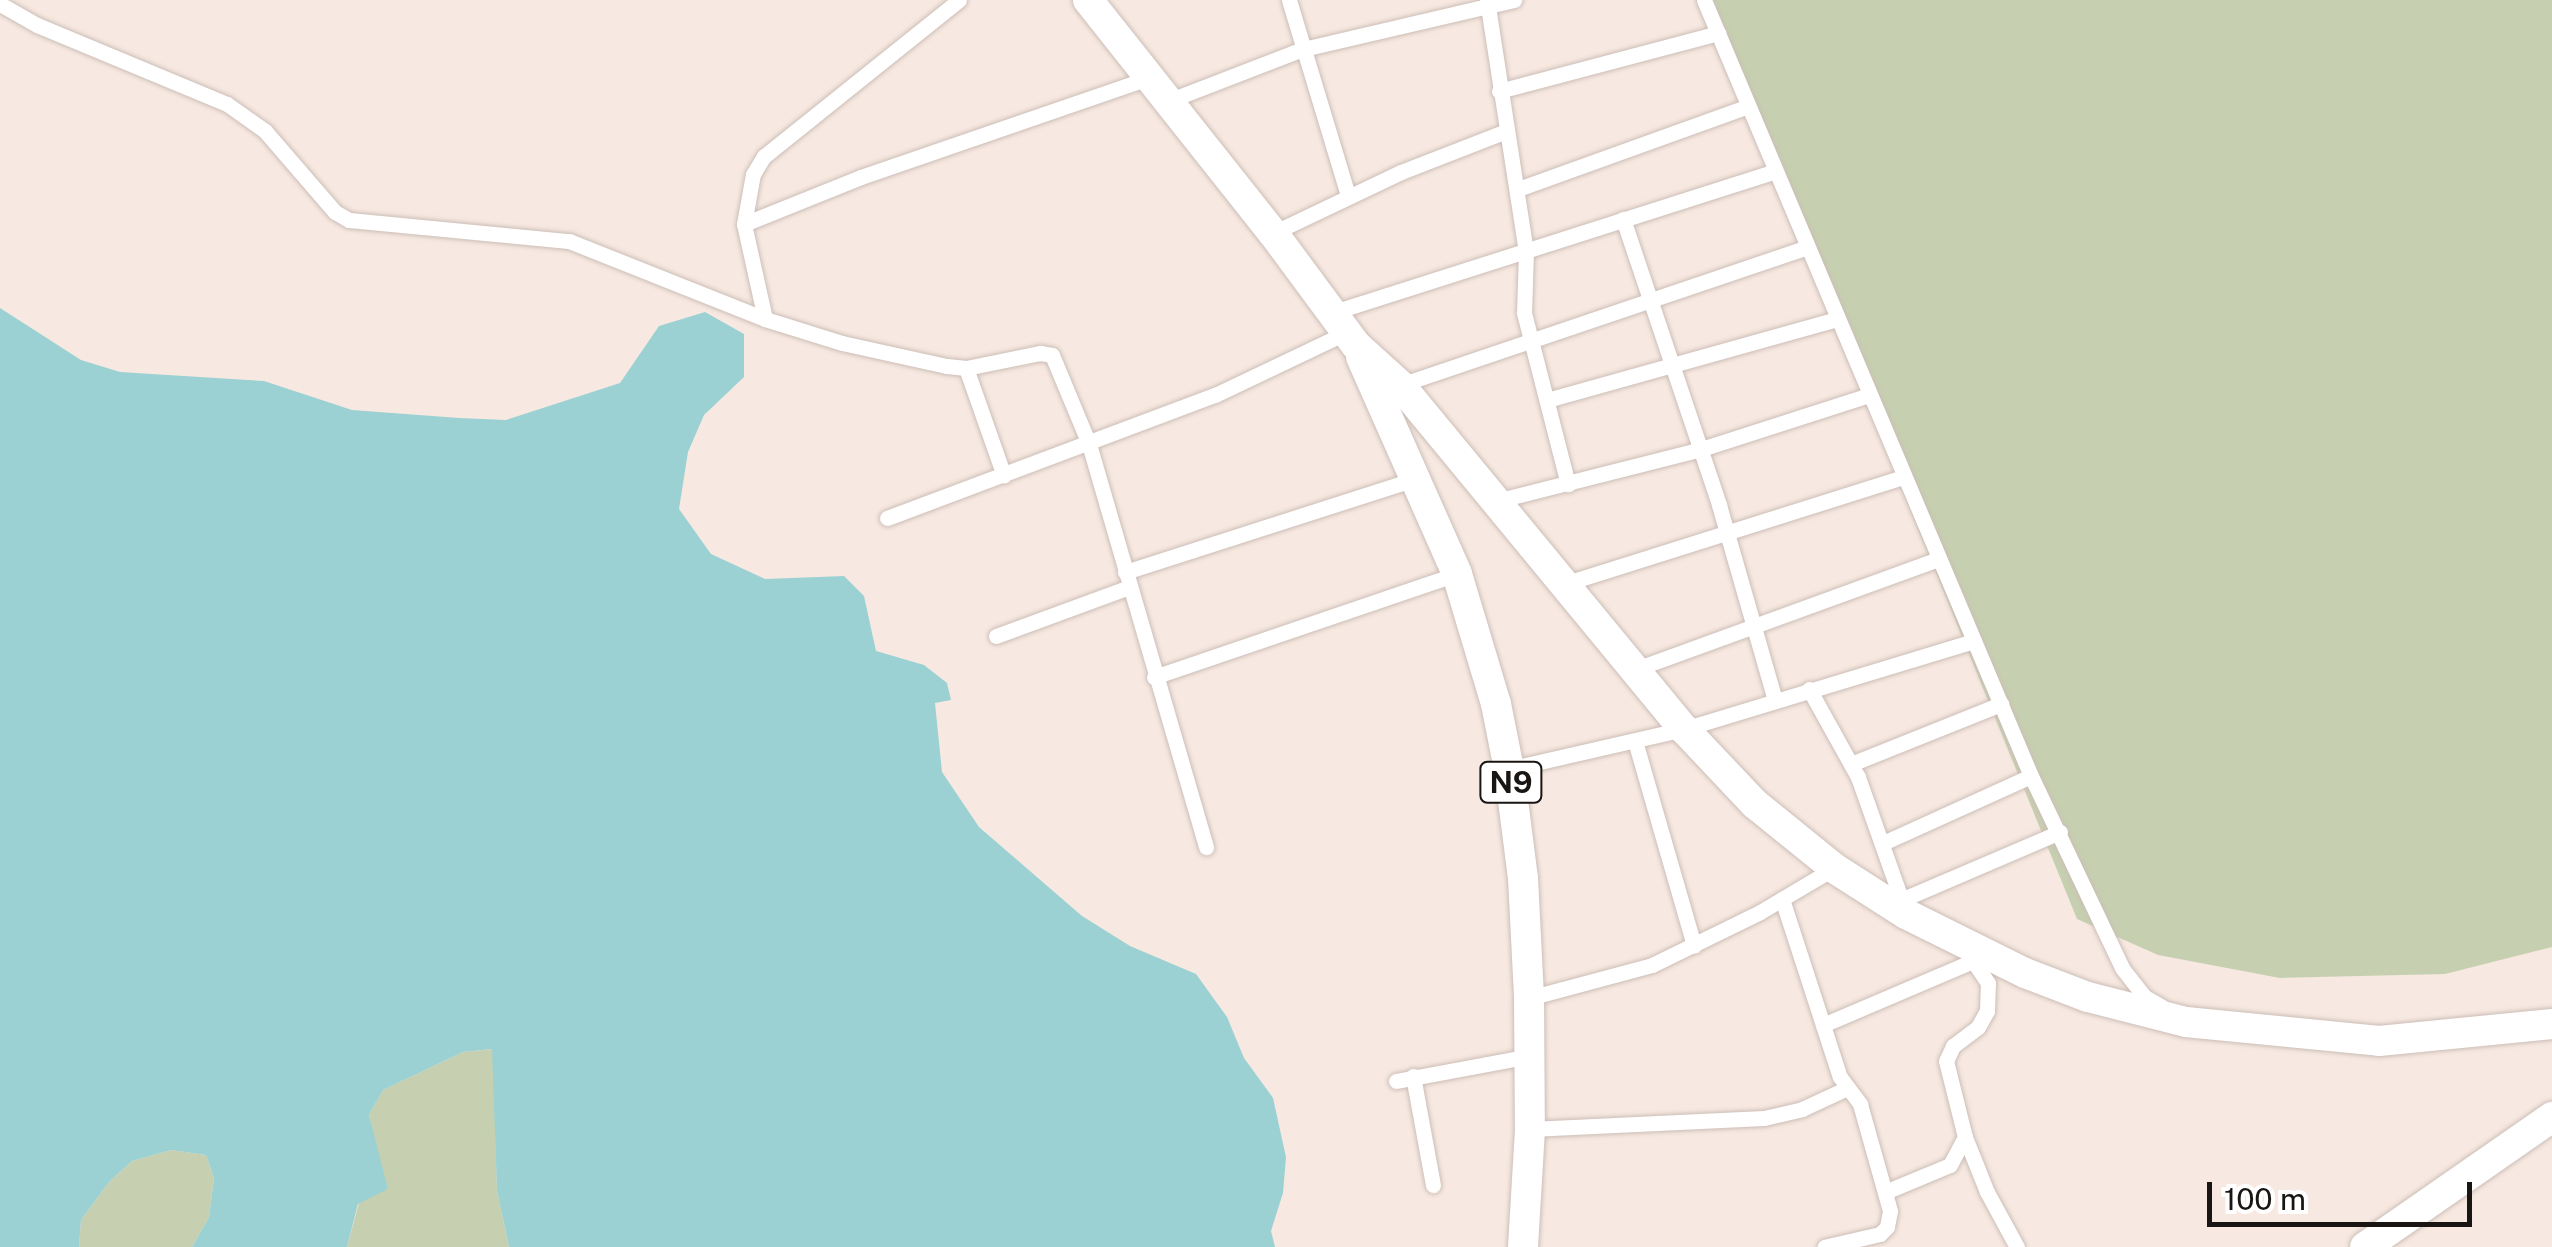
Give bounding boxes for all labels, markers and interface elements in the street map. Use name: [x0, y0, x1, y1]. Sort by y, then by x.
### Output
road number: N9: [1478, 757, 1544, 807]
scale bar: [2212, 1162, 2477, 1224]
text: 100 m: [2224, 1181, 2306, 1217]

